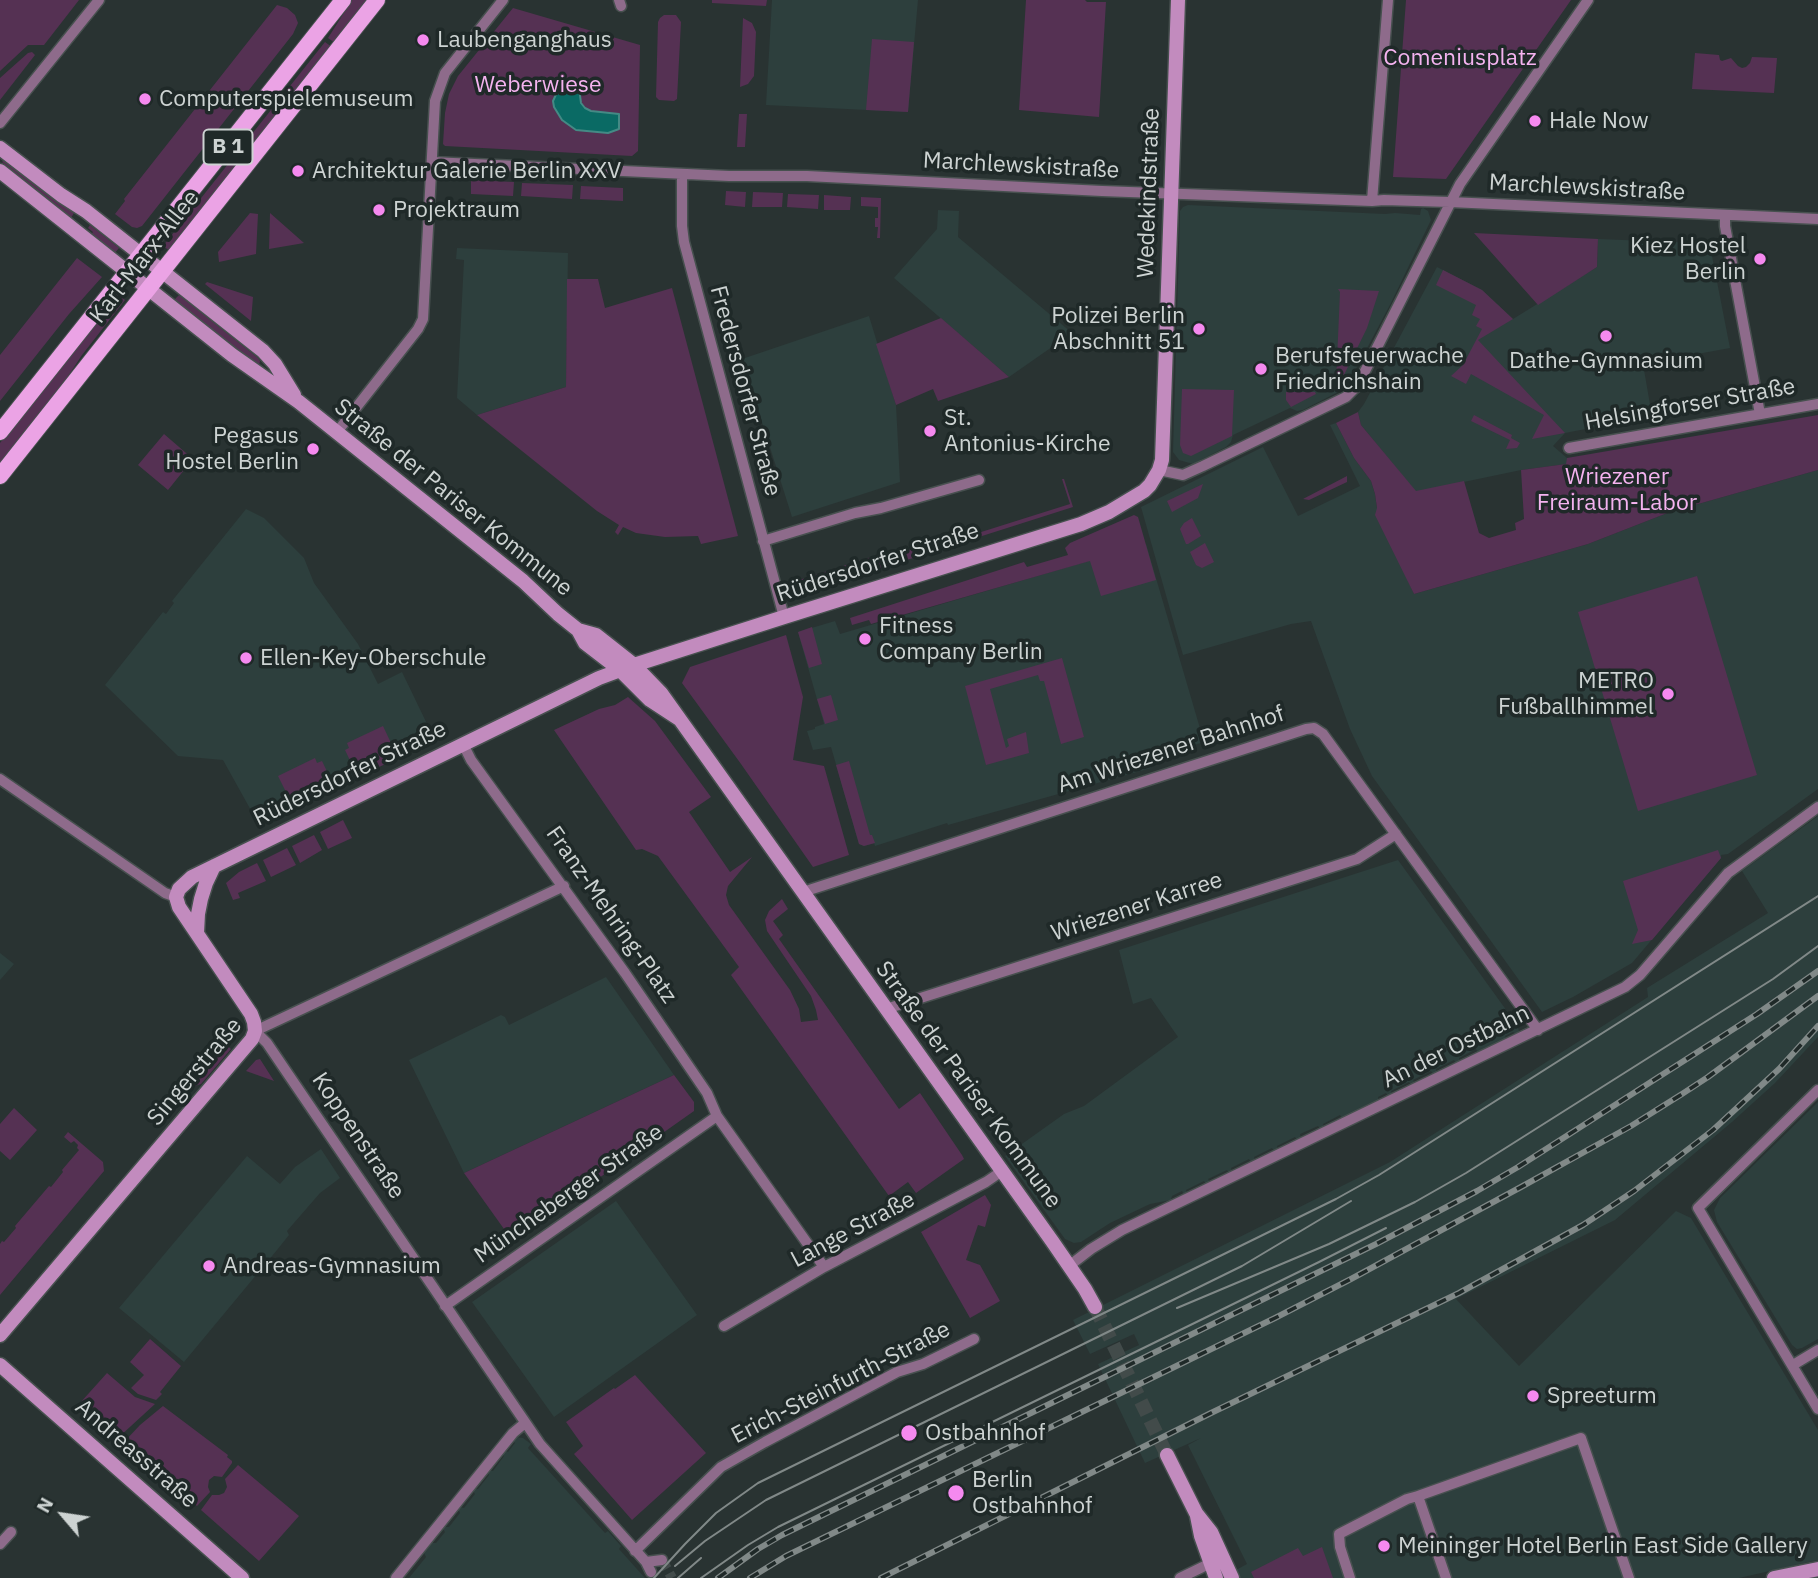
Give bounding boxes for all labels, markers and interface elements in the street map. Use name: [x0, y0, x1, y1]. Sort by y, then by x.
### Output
place label: Laubenganghaus: [437, 26, 612, 54]
marker: Laubenganghaus: [415, 32, 431, 48]
park label: Comeniusplatz: [1383, 44, 1537, 72]
park label: Weberwiese: [474, 71, 602, 99]
place label: Computerspielemuseum: [159, 85, 414, 113]
marker: Computerspielemuseum: [137, 91, 153, 107]
place label: Hale Now: [1549, 107, 1649, 135]
street label: Wedekindstraße: [1132, 108, 1166, 278]
marker: Hale Now: [1527, 113, 1543, 129]
road number: B 1: [204, 130, 252, 164]
street label: Marchlewskistraße: [922, 147, 1120, 185]
place label: Architektur Galerie Berlin XXV: [312, 157, 621, 185]
marker: Architektur Galerie Berlin XXV: [290, 163, 306, 179]
street label: Marchlewskistraße: [1488, 169, 1686, 207]
street label: Karl-Marx-Allee: [84, 185, 206, 329]
place label: Projektraum: [393, 196, 520, 224]
marker: Projektraum: [371, 202, 387, 218]
place label: Kiez Hostel Berlin: [1630, 232, 1746, 286]
marker: Kiez Hostel Berlin: [1752, 251, 1768, 267]
street label: Fredersdorfer Straße: [704, 283, 786, 499]
place label: Polizei Berlin Abschnitt 51: [1051, 302, 1185, 356]
marker: Polizei Berlin Abschnitt 51: [1191, 321, 1207, 337]
marker: Dathe-Gymnasium: [1598, 328, 1614, 344]
place label: Berufsfeuerwache Friedrichshain: [1275, 342, 1464, 396]
place label: Dathe-Gymnasium: [1509, 347, 1703, 375]
marker: Berufsfeuerwache Friedrichshain: [1253, 361, 1269, 377]
street label: Helsingforser Straße: [1583, 373, 1797, 437]
street label: Straße der Pariser Kommune: [328, 393, 578, 603]
place label: St. Antonius-Kirche: [944, 404, 1111, 458]
place label: Pegasus Hostel Berlin: [165, 422, 299, 476]
marker: St. Antonius-Kirche: [922, 423, 938, 439]
marker: Pegasus Hostel Berlin: [305, 441, 321, 457]
park label: Wriezener Freiraum-Labor: [1537, 463, 1697, 517]
street label: Rüdersdorfer Straße: [773, 517, 983, 609]
place label: Fitness Company Berlin: [879, 612, 1043, 666]
marker: Fitness Company Berlin: [857, 631, 873, 647]
place label: Ellen-Key-Oberschule: [260, 644, 486, 672]
marker: Ellen-Key-Oberschule: [238, 650, 254, 666]
place label: METRO Fußballhimmel: [1498, 667, 1654, 721]
marker: METRO Fußballhimmel: [1660, 686, 1676, 702]
street label: Am Wriezener Bahnhof: [1054, 700, 1288, 800]
street label: Rüdersdorfer Straße: [249, 715, 451, 833]
street label: Franz-Mehring-Platz: [540, 821, 682, 1009]
street label: Wriezener Karree: [1048, 866, 1226, 948]
street label: Straße der Pariser Kommune: [869, 956, 1067, 1214]
street label: An der Ostbahn: [1378, 999, 1534, 1095]
street label: Singerstraße: [142, 1012, 248, 1132]
street label: Koppenstraße: [306, 1068, 410, 1204]
street label: Müncheberger Straße: [469, 1118, 669, 1270]
street label: Lange Straße: [786, 1186, 920, 1274]
place label: Andreas-Gymnasium: [223, 1252, 441, 1280]
marker: Andreas-Gymnasium: [201, 1258, 217, 1274]
street label: Erich-Steinfurth-Straße: [727, 1316, 955, 1450]
place label: Spreeturm: [1547, 1382, 1657, 1410]
marker: Spreeturm: [1525, 1388, 1541, 1404]
street label: Andreasstraße: [69, 1394, 203, 1514]
place label: Ostbahnhof: [925, 1419, 1045, 1447]
marker: Ostbahnhof: [899, 1423, 919, 1443]
place label: Berlin Ostbahnhof: [972, 1466, 1092, 1520]
north arrow: [28, 1480, 98, 1550]
marker: Berlin Ostbahnhof: [946, 1483, 966, 1503]
text: N: [31, 1493, 58, 1517]
place label: Meininger Hotel Berlin East Side Gallery: [1398, 1532, 1808, 1560]
marker: Meininger Hotel Berlin East Side Gallery: [1376, 1538, 1392, 1554]

